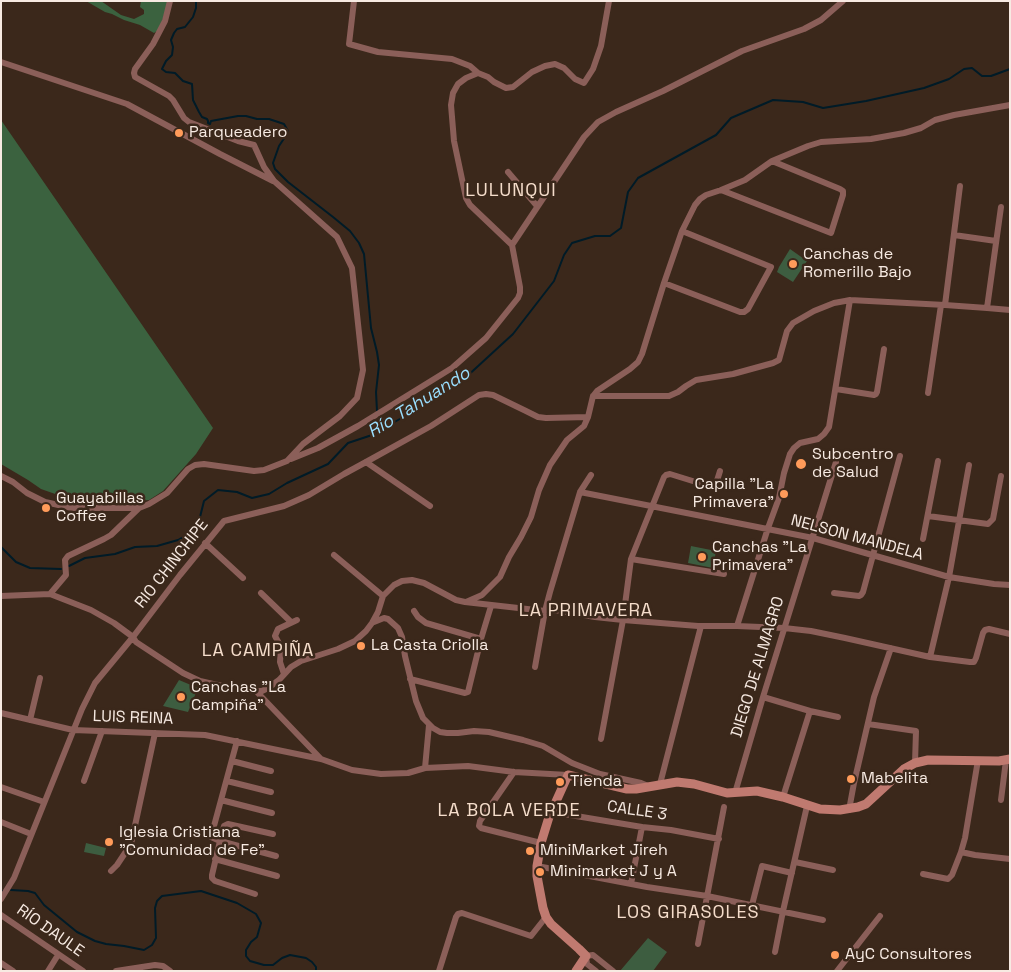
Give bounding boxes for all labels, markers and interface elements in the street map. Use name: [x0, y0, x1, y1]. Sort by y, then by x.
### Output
place label: Parqueadero: [189, 123, 287, 143]
marker: Parqueadero: [173, 127, 185, 139]
district label: LULUNQUI: [464, 180, 558, 202]
place label: Canchas de Romerillo Bajo: [803, 245, 912, 283]
marker: Canchas de Romerillo Bajo: [787, 258, 799, 270]
water label: Río Tahuando: [364, 363, 474, 443]
place label: Subcentro de Salud: [812, 445, 894, 483]
marker: Subcentro de Salud: [794, 457, 808, 471]
place label: Capilla "La Primavera": [693, 475, 774, 513]
marker: Capilla "La Primavera": [778, 488, 790, 500]
place label: Guayabillas Coffee: [56, 489, 144, 527]
marker: Guayabillas Coffee: [40, 502, 52, 514]
street label: NELSON MANDELA: [789, 511, 925, 565]
street label: RIO CHINCHIPE: [131, 516, 213, 612]
place label: Canchas "La Primavera": [712, 538, 807, 576]
marker: Canchas "La Primavera": [696, 551, 708, 563]
street label: DIEGO DE ALMAGRO: [727, 594, 789, 740]
district label: LA PRIMAVERA: [517, 600, 655, 622]
place label: La Casta Criolla: [371, 636, 488, 656]
district label: LA CAMPIÑA: [200, 640, 316, 662]
marker: La Casta Criolla: [355, 640, 367, 652]
place label: Canchas "La Campiña": [191, 678, 286, 716]
marker: Canchas "La Campiña": [175, 691, 187, 703]
street label: LUIS REINA: [92, 707, 174, 729]
place label: Mabelita: [861, 769, 928, 789]
place label: Tienda: [570, 772, 622, 792]
marker: Mabelita: [845, 773, 857, 785]
marker: Tienda: [554, 776, 566, 788]
street label: CALLE 3: [606, 797, 668, 825]
district label: LA BOLA VERDE: [436, 800, 582, 822]
place label: Iglesia Cristiana "Comunidad de Fe": [119, 823, 265, 861]
marker: Iglesia Cristiana "Comunidad de Fe": [103, 836, 115, 848]
place label: MiniMarket Jireh: [540, 841, 668, 861]
marker: MiniMarket Jireh: [524, 845, 536, 857]
place label: Minimarket J y A: [550, 862, 677, 882]
marker: Minimarket J y A: [534, 866, 546, 878]
street label: RÍO DAULE: [13, 901, 87, 961]
district label: LOS GIRASOLES: [615, 902, 761, 924]
place label: AyC Consultores: [845, 945, 972, 965]
marker: AyC Consultores: [829, 949, 841, 961]

